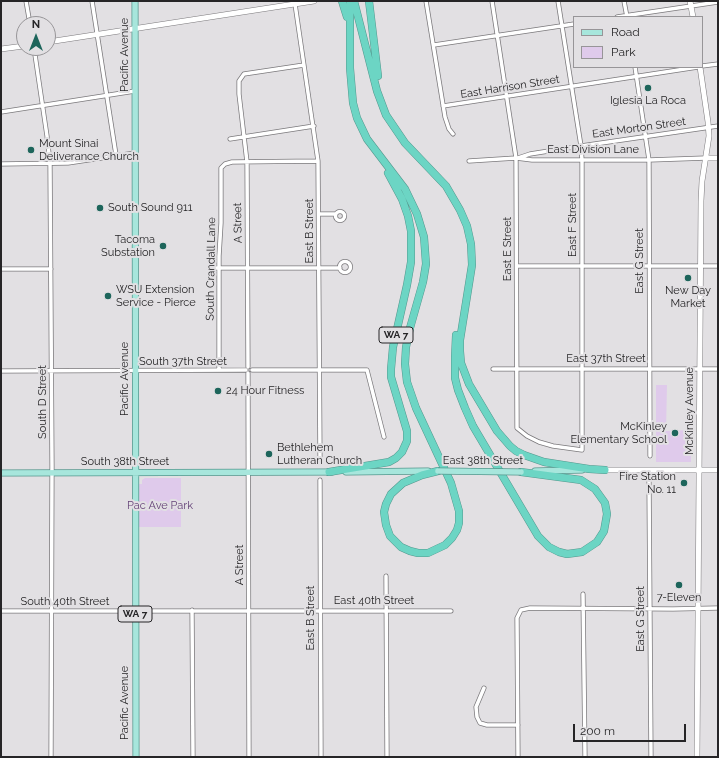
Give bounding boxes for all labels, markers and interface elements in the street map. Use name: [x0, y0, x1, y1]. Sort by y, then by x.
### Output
north arrow: [16, 16, 56, 56]
legend: [573, 16, 703, 68]
text: N: [32, 18, 40, 31]
street label: Pacific Avenue: [118, 18, 132, 92]
text: Road: [611, 25, 640, 39]
text: Park: [611, 45, 636, 59]
street label: East Harrison Street: [459, 73, 561, 101]
marker: Iglesia La Roca: [643, 83, 653, 93]
place label: Iglesia La Roca: [610, 94, 686, 108]
street label: East Morton Street: [591, 115, 687, 141]
place label: Mount Sinai Deliverance Church: [39, 137, 139, 163]
street label: East Division Lane: [547, 143, 639, 157]
marker: Mount Sinai Deliverance Church: [26, 145, 36, 155]
street label: East F Street: [566, 193, 580, 257]
street label: East B Street: [303, 198, 317, 264]
place label: South Sound 911: [108, 201, 192, 215]
marker: South Sound 911: [95, 203, 105, 213]
street label: A Street: [231, 203, 245, 243]
street label: South Crandall Lane: [203, 217, 219, 321]
street label: East E Street: [501, 217, 515, 281]
street label: East G Street: [633, 228, 647, 294]
place label: Tacoma Substation: [101, 233, 155, 259]
marker: Tacoma Substation: [158, 241, 168, 251]
marker: New Day Market: [683, 273, 693, 283]
place label: WSU Extension Service - Pierce: [116, 283, 196, 309]
place label: New Day Market: [665, 284, 711, 310]
marker: WSU Extension Service - Pierce: [103, 291, 113, 301]
road number: WA 7: [379, 327, 413, 343]
street label: Pacific Avenue: [118, 342, 132, 416]
street label: East 37th Street: [566, 352, 646, 366]
street label: South 37th Street: [139, 355, 227, 369]
street label: South D Street: [36, 365, 50, 439]
street label: McKinley Avenue: [683, 367, 697, 455]
place label: 24 Hour Fitness: [226, 384, 304, 398]
marker: 24 Hour Fitness: [213, 386, 223, 396]
place label: McKinley Elementary School: [570, 420, 667, 446]
marker: McKinley Elementary School: [670, 428, 680, 438]
place label: Bethlehem Lutheran Church: [277, 441, 362, 467]
marker: Bethlehem Lutheran Church: [264, 449, 274, 459]
street label: East 38th Street: [443, 454, 523, 468]
street label: South 38th Street: [81, 455, 169, 469]
place label: Fire Station No. 11: [619, 470, 676, 496]
marker: Fire Station No. 11: [679, 478, 689, 488]
park label: Pac Ave Park: [127, 499, 193, 513]
street label: A Street: [233, 545, 247, 585]
marker: 7-Eleven: [674, 580, 684, 590]
street label: East B Street: [304, 585, 318, 651]
street label: East G Street: [634, 586, 648, 652]
place label: 7-Eleven: [657, 591, 701, 605]
street label: East 40th Street: [334, 594, 414, 608]
street label: South 40th Street: [21, 595, 109, 609]
road number: WA 7: [118, 606, 152, 622]
street label: Pacific Avenue: [118, 666, 132, 740]
scale bar: [575, 716, 688, 742]
text: 200 m: [580, 724, 615, 738]

